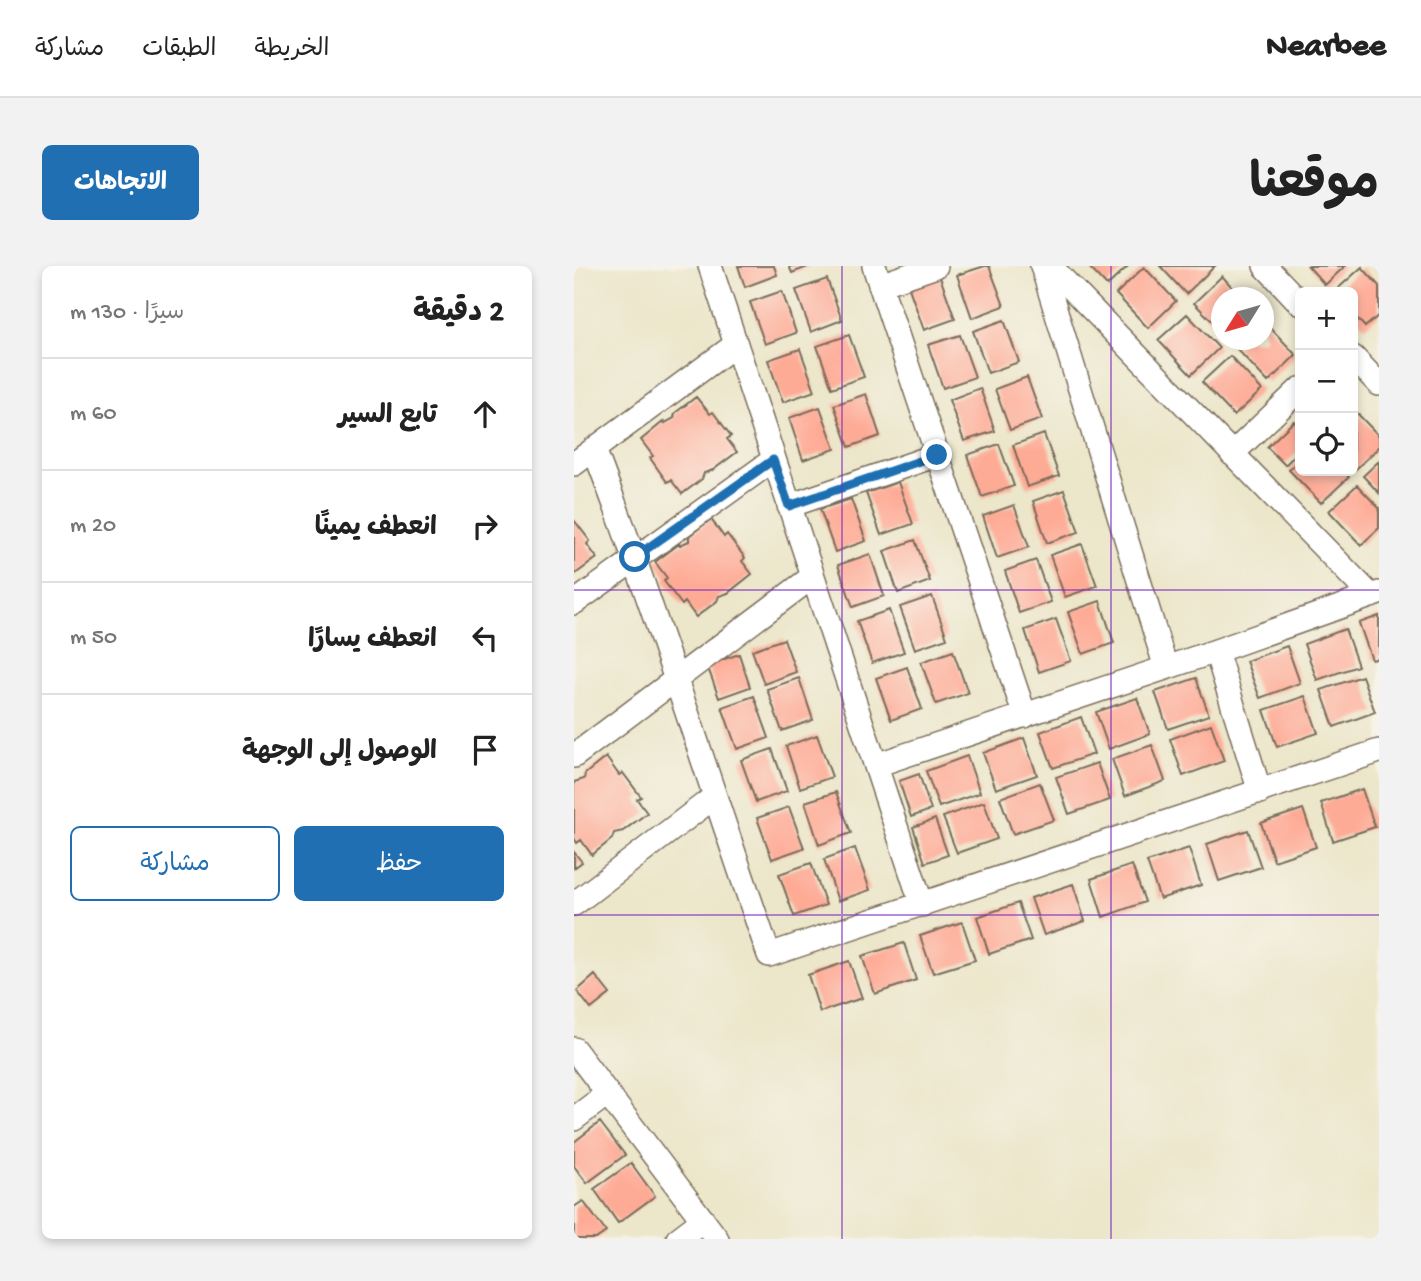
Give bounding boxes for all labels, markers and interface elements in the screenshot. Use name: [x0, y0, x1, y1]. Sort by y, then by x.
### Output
text: Nearbee: [1266, 29, 1386, 67]
text: مشاركة: [35, 36, 104, 65]
text: الطبقات: [142, 36, 217, 65]
text: الخريطة: [255, 36, 329, 65]
button: الاتجاهات: [42, 145, 199, 220]
text: موقعنا: [1249, 158, 1379, 216]
north arrow: [1211, 287, 1274, 350]
map controls: [1295, 287, 1358, 476]
button: +: [1295, 287, 1358, 350]
text: 2 دقيقة: [413, 297, 504, 332]
text: سيرًا · 130 m: [70, 300, 184, 327]
button: −: [1295, 350, 1358, 413]
icon: ahead: [466, 395, 504, 433]
text: 60 m: [70, 401, 117, 428]
text: تابع السير: [338, 402, 437, 433]
button: locate: [1295, 413, 1358, 476]
route end: [921, 439, 952, 470]
icon: right: [466, 507, 504, 545]
text: 20 m: [70, 513, 116, 540]
text: انعطف يمينًا: [315, 514, 437, 545]
route start: [619, 541, 650, 572]
icon: left: [466, 619, 504, 657]
text: 50 m: [70, 625, 117, 652]
text: انعطف يسارًا: [308, 626, 437, 657]
icon: arrive: [466, 731, 504, 769]
text: الوصول إلى الوجهة: [242, 738, 437, 769]
button: مشاركة: [70, 826, 280, 901]
button: حفظ: [294, 826, 504, 901]

